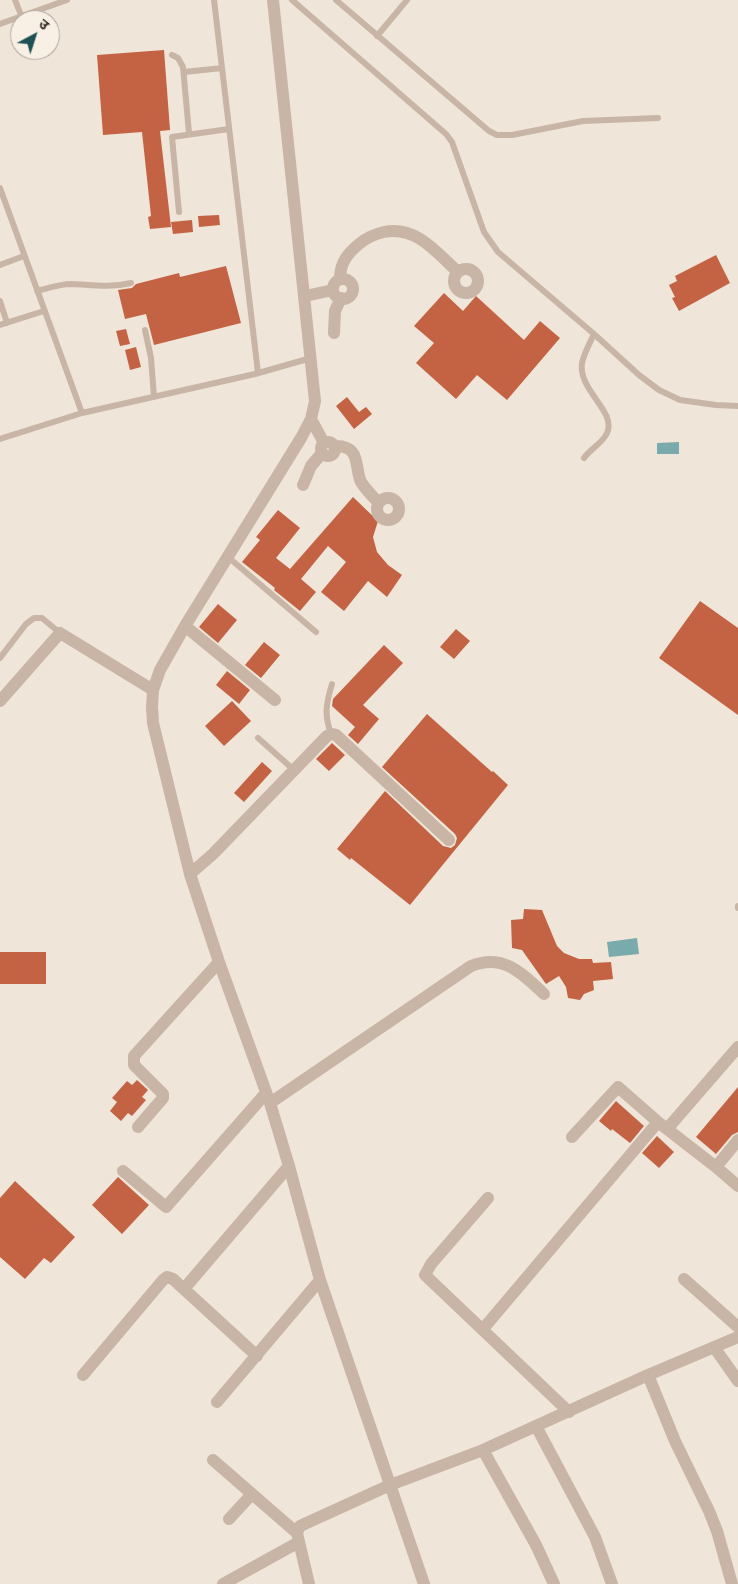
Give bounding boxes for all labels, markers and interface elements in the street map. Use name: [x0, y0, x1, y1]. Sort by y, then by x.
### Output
north arrow: [10, 10, 60, 60]
text: उ: [36, 16, 52, 33]

